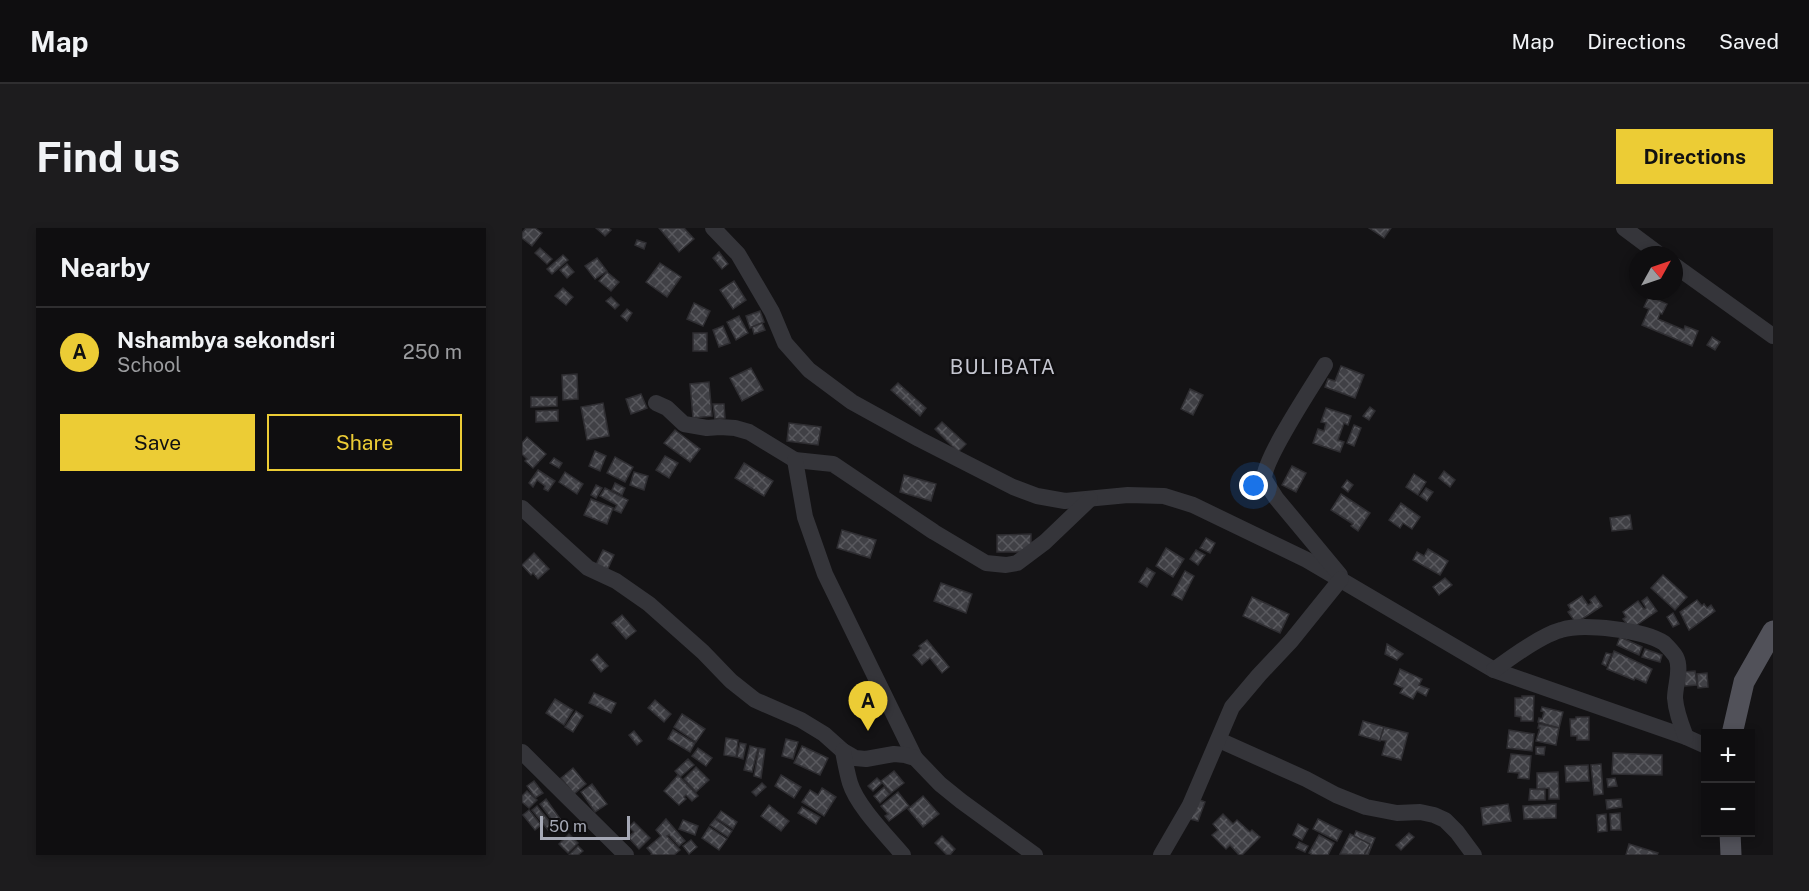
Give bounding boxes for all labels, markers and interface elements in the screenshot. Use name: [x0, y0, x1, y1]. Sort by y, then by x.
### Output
text: Map: [30, 25, 89, 58]
text: Map: [1512, 29, 1554, 54]
text: Directions: [1587, 29, 1686, 54]
text: Saved: [1719, 29, 1779, 54]
button: Directions: [1616, 129, 1773, 184]
text: Find us: [36, 132, 180, 181]
north arrow: [1629, 246, 1683, 300]
text: Nearby: [60, 252, 150, 283]
text: Nshambya sekondsri: [117, 327, 335, 353]
text: A: [72, 340, 87, 364]
text: 250 m: [403, 340, 462, 364]
text: School: [117, 353, 181, 377]
district label: BULIBATA: [950, 355, 1056, 379]
button: Save: [60, 414, 255, 471]
button: Share: [267, 414, 462, 471]
your location: [1239, 471, 1268, 500]
pin: A: [848, 682, 888, 731]
map controls: [1701, 729, 1755, 837]
button: +: [1701, 729, 1755, 783]
button: −: [1701, 783, 1755, 837]
scale bar: [540, 813, 630, 840]
text: 50 m: [549, 817, 587, 836]

